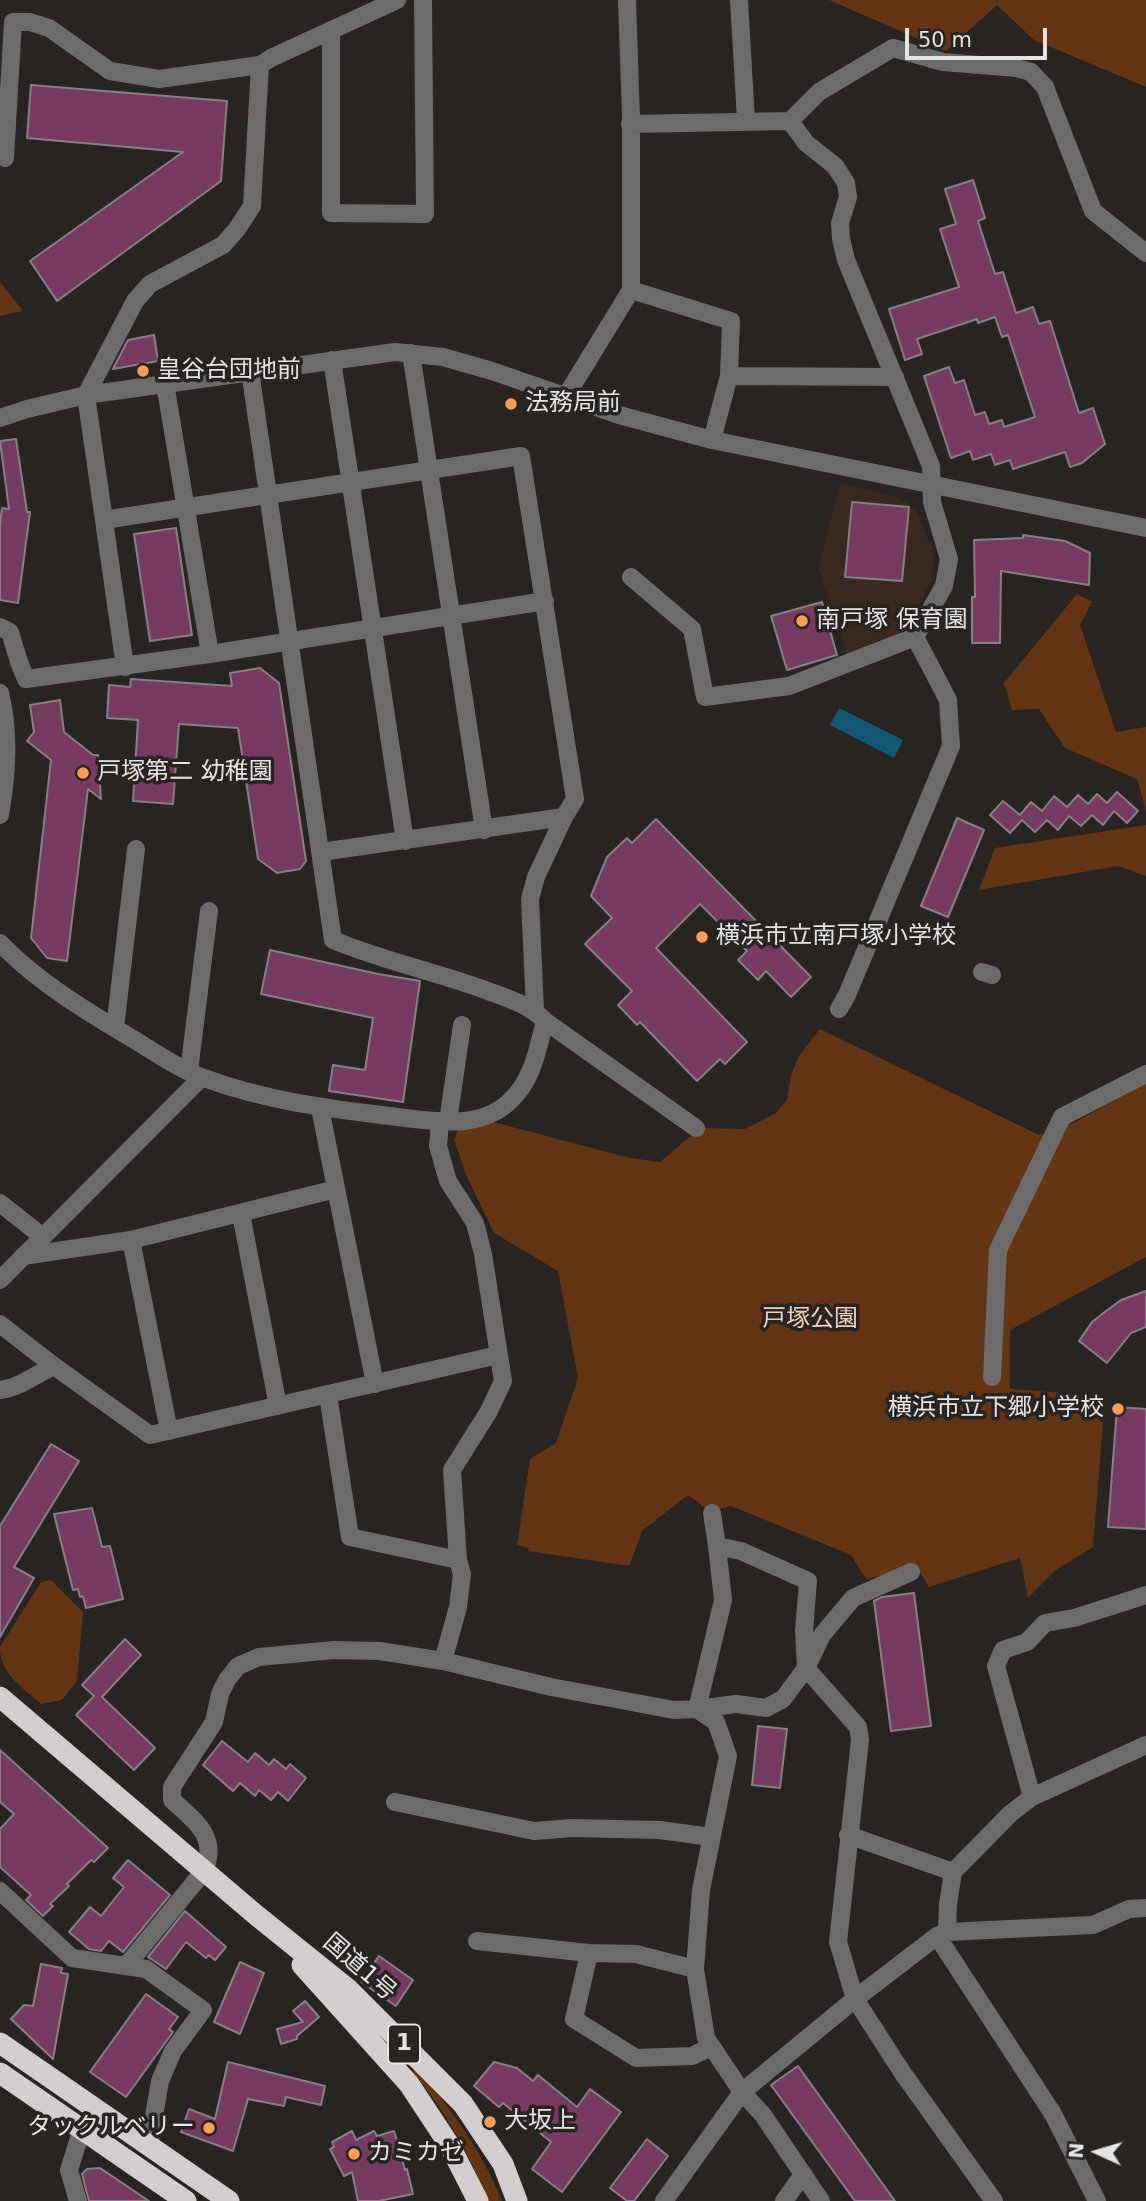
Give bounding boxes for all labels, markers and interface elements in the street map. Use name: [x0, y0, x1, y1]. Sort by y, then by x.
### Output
scale bar: [908, 14, 1050, 58]
text: 50 m: [918, 28, 972, 52]
place label: 皇谷台団地前: [157, 357, 301, 385]
marker: 皇谷台団地前: [135, 363, 151, 379]
place label: 法務局前: [525, 390, 621, 418]
marker: 法務局前: [503, 396, 519, 412]
place label: 南戸塚 保育園: [816, 607, 968, 635]
marker: 南戸塚 保育園: [794, 613, 810, 629]
place label: 戸塚第二 幼稚園: [97, 759, 273, 787]
marker: 戸塚第二 幼稚園: [75, 765, 91, 781]
place label: 横浜市立南戸塚小学校: [716, 923, 956, 951]
marker: 横浜市立南戸塚小学校: [694, 929, 710, 945]
park label: 戸塚公園: [762, 1306, 858, 1334]
place label: 横浜市立下郷小学校: [888, 1395, 1104, 1423]
marker: 横浜市立下郷小学校: [1110, 1401, 1126, 1417]
street label: 国道1号: [317, 1929, 401, 2007]
road number: 1: [388, 2024, 420, 2064]
place label: 大坂上: [504, 2108, 576, 2136]
place label: タックルベリー: [27, 2114, 195, 2142]
marker: 大坂上: [482, 2114, 498, 2130]
north arrow: [1062, 2117, 1132, 2187]
marker: タックルベリー: [201, 2120, 217, 2136]
place label: カミカゼ: [368, 2140, 464, 2168]
text: N: [1065, 2142, 1088, 2159]
marker: カミカゼ: [346, 2146, 362, 2162]

